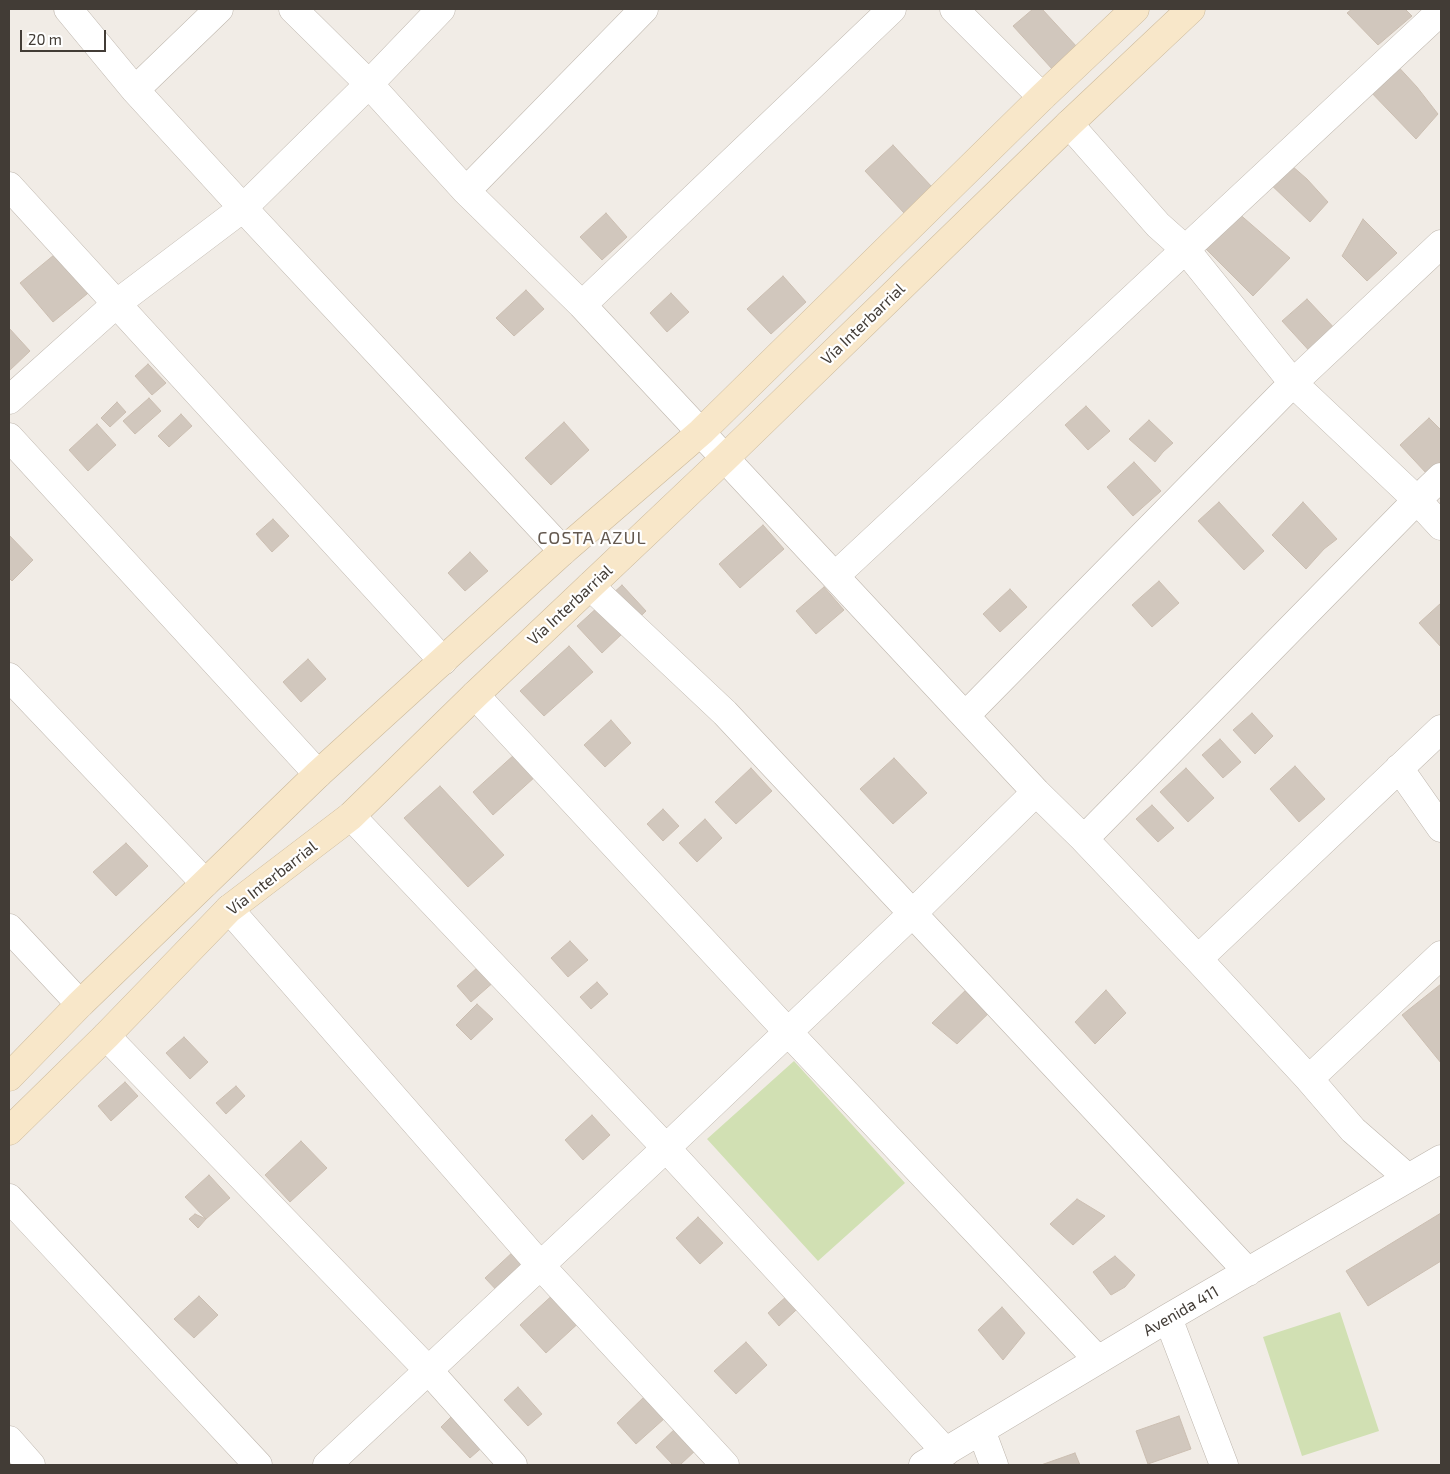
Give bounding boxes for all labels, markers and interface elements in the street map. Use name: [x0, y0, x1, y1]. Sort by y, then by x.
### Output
scale bar: [22, 20, 109, 52]
text: 20 m: [28, 30, 62, 48]
street label: Vía Interbarrial: [817, 279, 909, 369]
district label: COSTA AZUL: [536, 527, 648, 549]
street label: Vía Interbarrial: [524, 561, 616, 649]
street label: Vía Interbarrial: [223, 837, 321, 919]
street label: Avenida 411: [1140, 1282, 1222, 1340]

